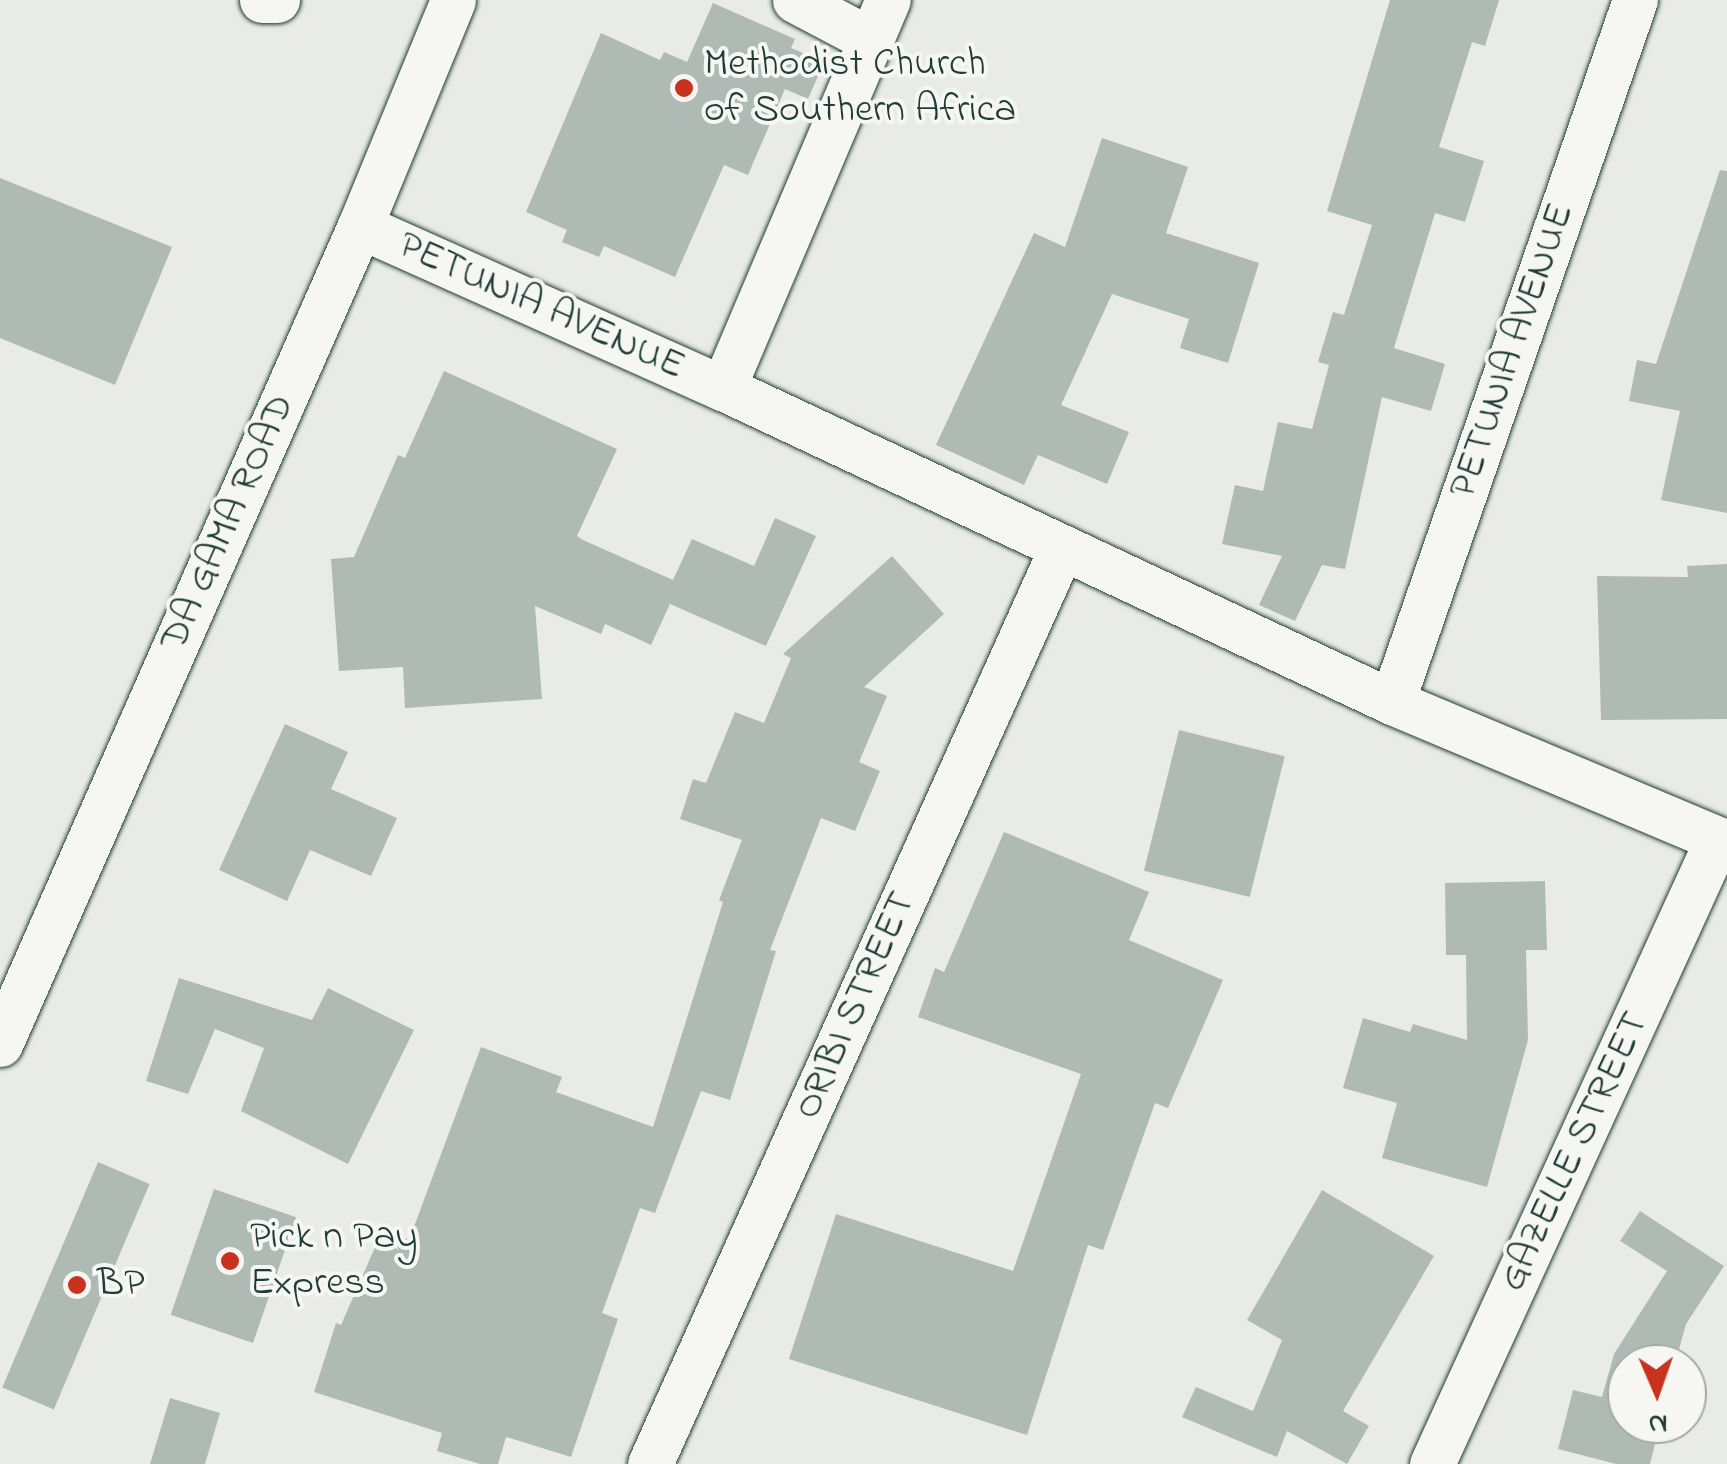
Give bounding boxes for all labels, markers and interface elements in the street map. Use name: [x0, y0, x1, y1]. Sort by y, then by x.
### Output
place label: Methodist Church of Southern Africa: [704, 41, 1016, 135]
marker: Methodist Church of Southern Africa: [673, 77, 695, 99]
street label: PETUNIA AVENUE: [1440, 197, 1586, 505]
street label: PETUNIA AVENUE: [390, 222, 692, 392]
street label: DA GAMA ROAD: [151, 387, 307, 659]
street label: ORIBI STREET: [784, 885, 928, 1127]
street label: GAZELLE STREET: [1489, 1005, 1661, 1299]
place label: Pick n Pay Express: [250, 1214, 418, 1308]
marker: Pick n Pay Express: [219, 1250, 241, 1272]
place label: BP: [97, 1261, 145, 1309]
marker: BP: [66, 1274, 88, 1296]
north arrow: [1607, 1344, 1707, 1444]
text: N: [1648, 1402, 1668, 1443]

